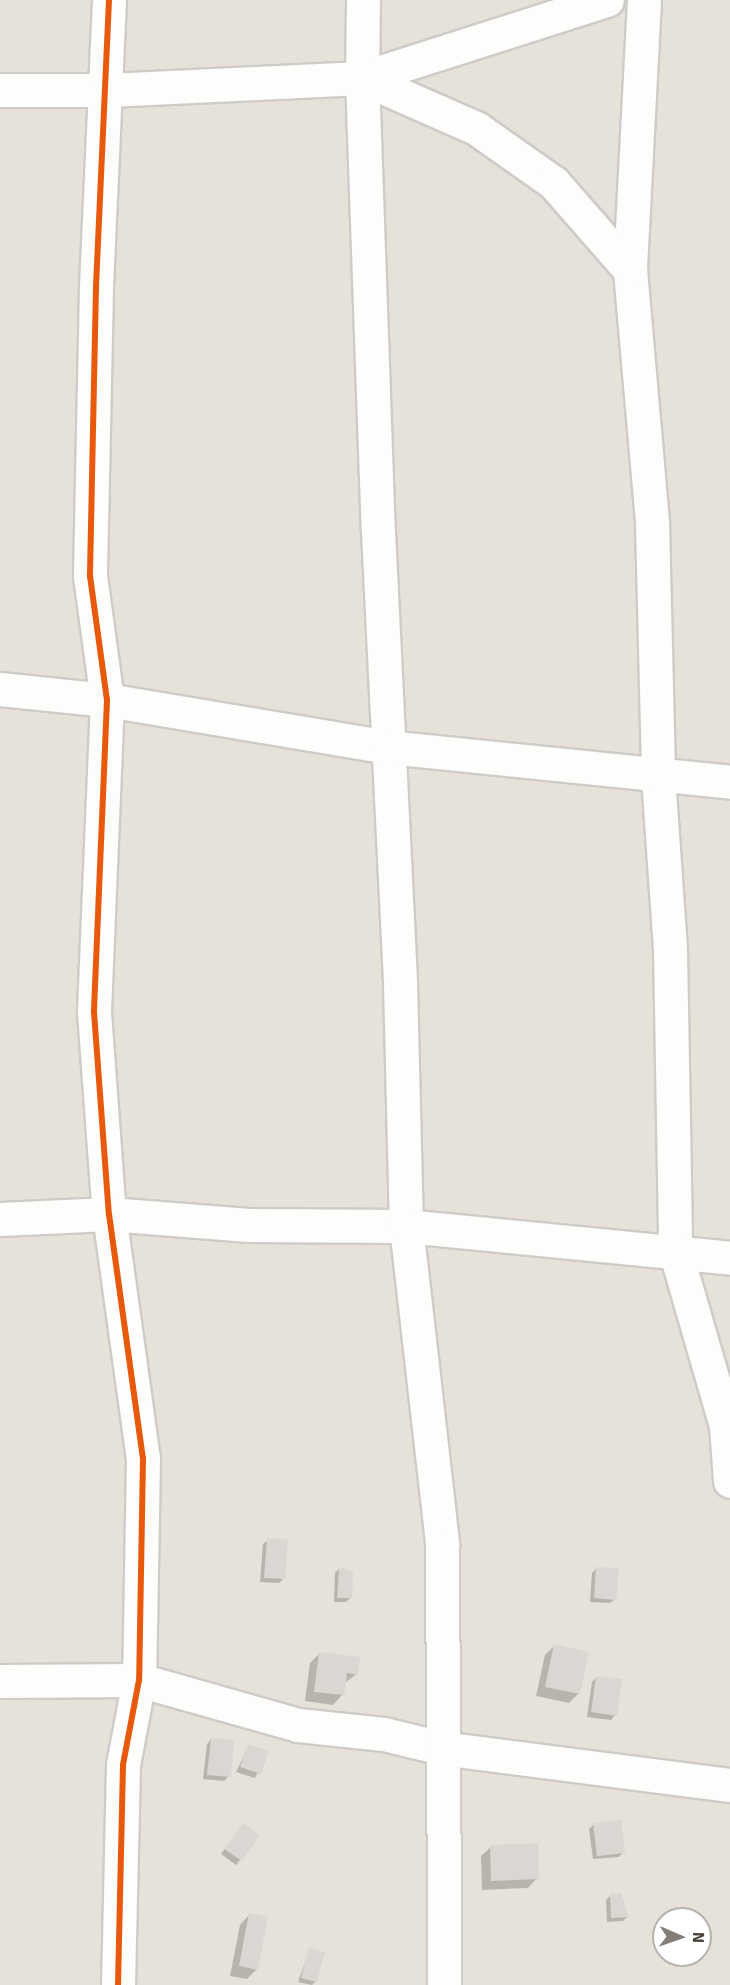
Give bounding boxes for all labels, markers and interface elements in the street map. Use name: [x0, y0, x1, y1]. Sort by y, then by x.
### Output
north arrow: [652, 1907, 712, 1967]
text: N: [688, 1932, 708, 1943]

